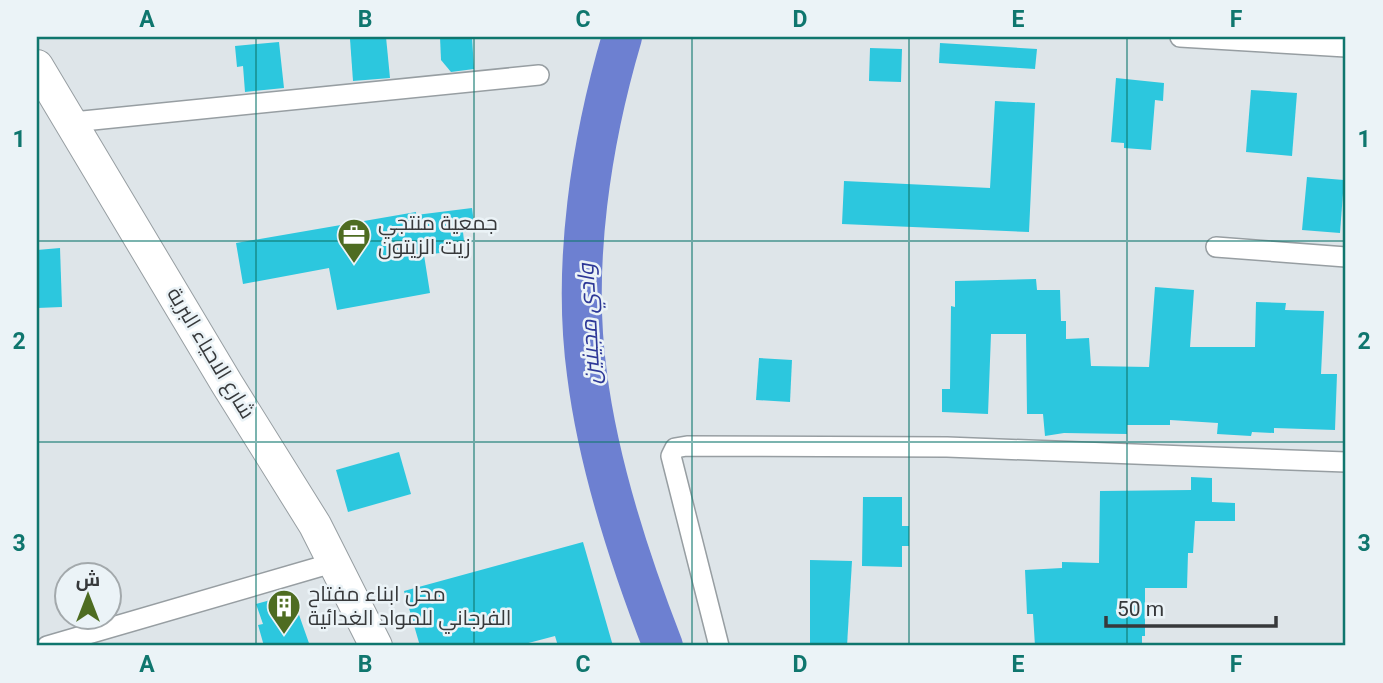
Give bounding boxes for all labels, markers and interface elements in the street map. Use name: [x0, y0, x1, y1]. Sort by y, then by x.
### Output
text: A: [139, 6, 155, 33]
text: B: [358, 6, 372, 33]
text: C: [575, 6, 591, 33]
text: D: [793, 6, 807, 33]
text: E: [1012, 6, 1025, 33]
text: F: [1230, 6, 1243, 33]
text: 1: [12, 126, 26, 153]
text: 1: [1357, 126, 1371, 153]
place label: جمعية منتجي زيت الزيتون: [378, 211, 498, 260]
office icon: جمعية منتجي زيت الزيتون: [335, 216, 373, 265]
water label: وادي مجينين: [572, 261, 610, 385]
street label: شارع الاحياء البرية: [161, 283, 260, 424]
text: 2: [12, 328, 26, 355]
text: 2: [1357, 328, 1371, 355]
text: 3: [12, 530, 26, 557]
text: 3: [1357, 530, 1371, 557]
north arrow: [52, 560, 122, 630]
text: ش: [76, 568, 100, 591]
place label: محل ابناء مفتاح الفرجاني للمواد الغدائية: [308, 582, 512, 634]
scale bar: [1106, 585, 1276, 629]
building icon: محل ابناء مفتاح الفرجاني للمواد الغدائية: [265, 587, 303, 636]
text: 50 m: [1117, 597, 1164, 621]
text: A: [139, 651, 155, 678]
text: B: [358, 651, 372, 678]
text: C: [575, 651, 591, 678]
text: D: [793, 651, 807, 678]
text: E: [1012, 651, 1025, 678]
text: F: [1230, 651, 1243, 678]

